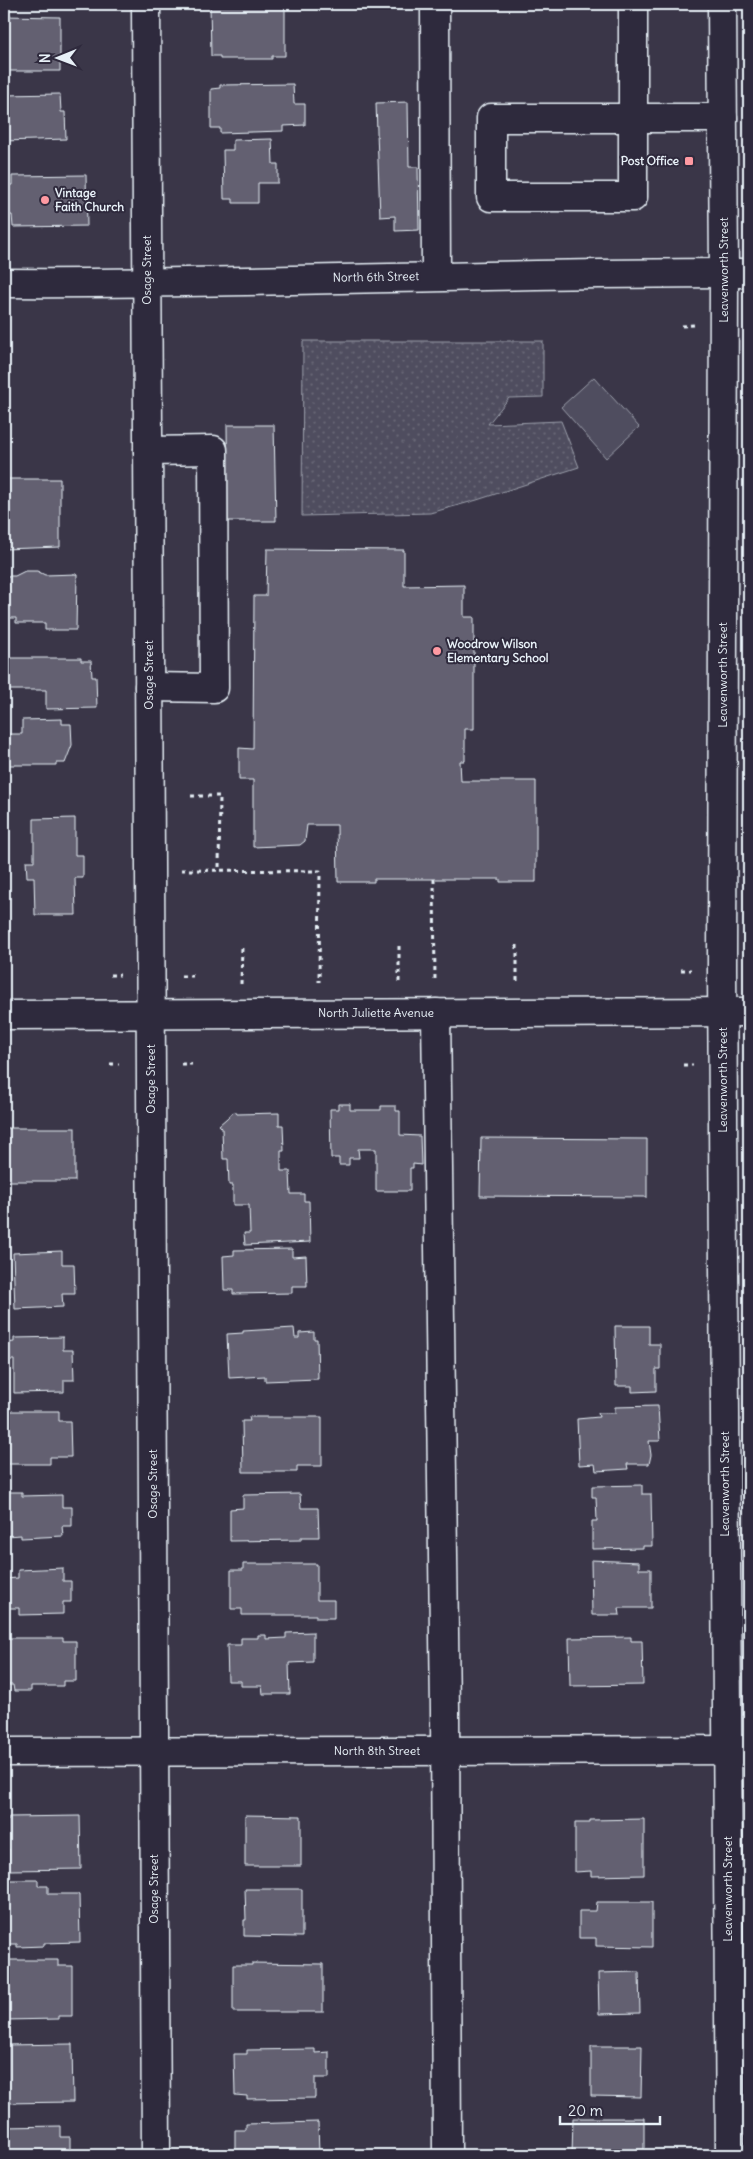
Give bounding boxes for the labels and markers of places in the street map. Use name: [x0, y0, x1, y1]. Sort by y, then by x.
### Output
place label: Post Office: [621, 153, 680, 168]
marker: Post Office: [683, 155, 695, 167]
place label: Vintage Faith Church: [55, 185, 124, 214]
marker: Vintage Faith Church: [39, 194, 51, 206]
place label: Woodrow Wilson Elementary School: [447, 636, 549, 666]
marker: Woodrow Wilson Elementary School: [431, 645, 443, 657]

